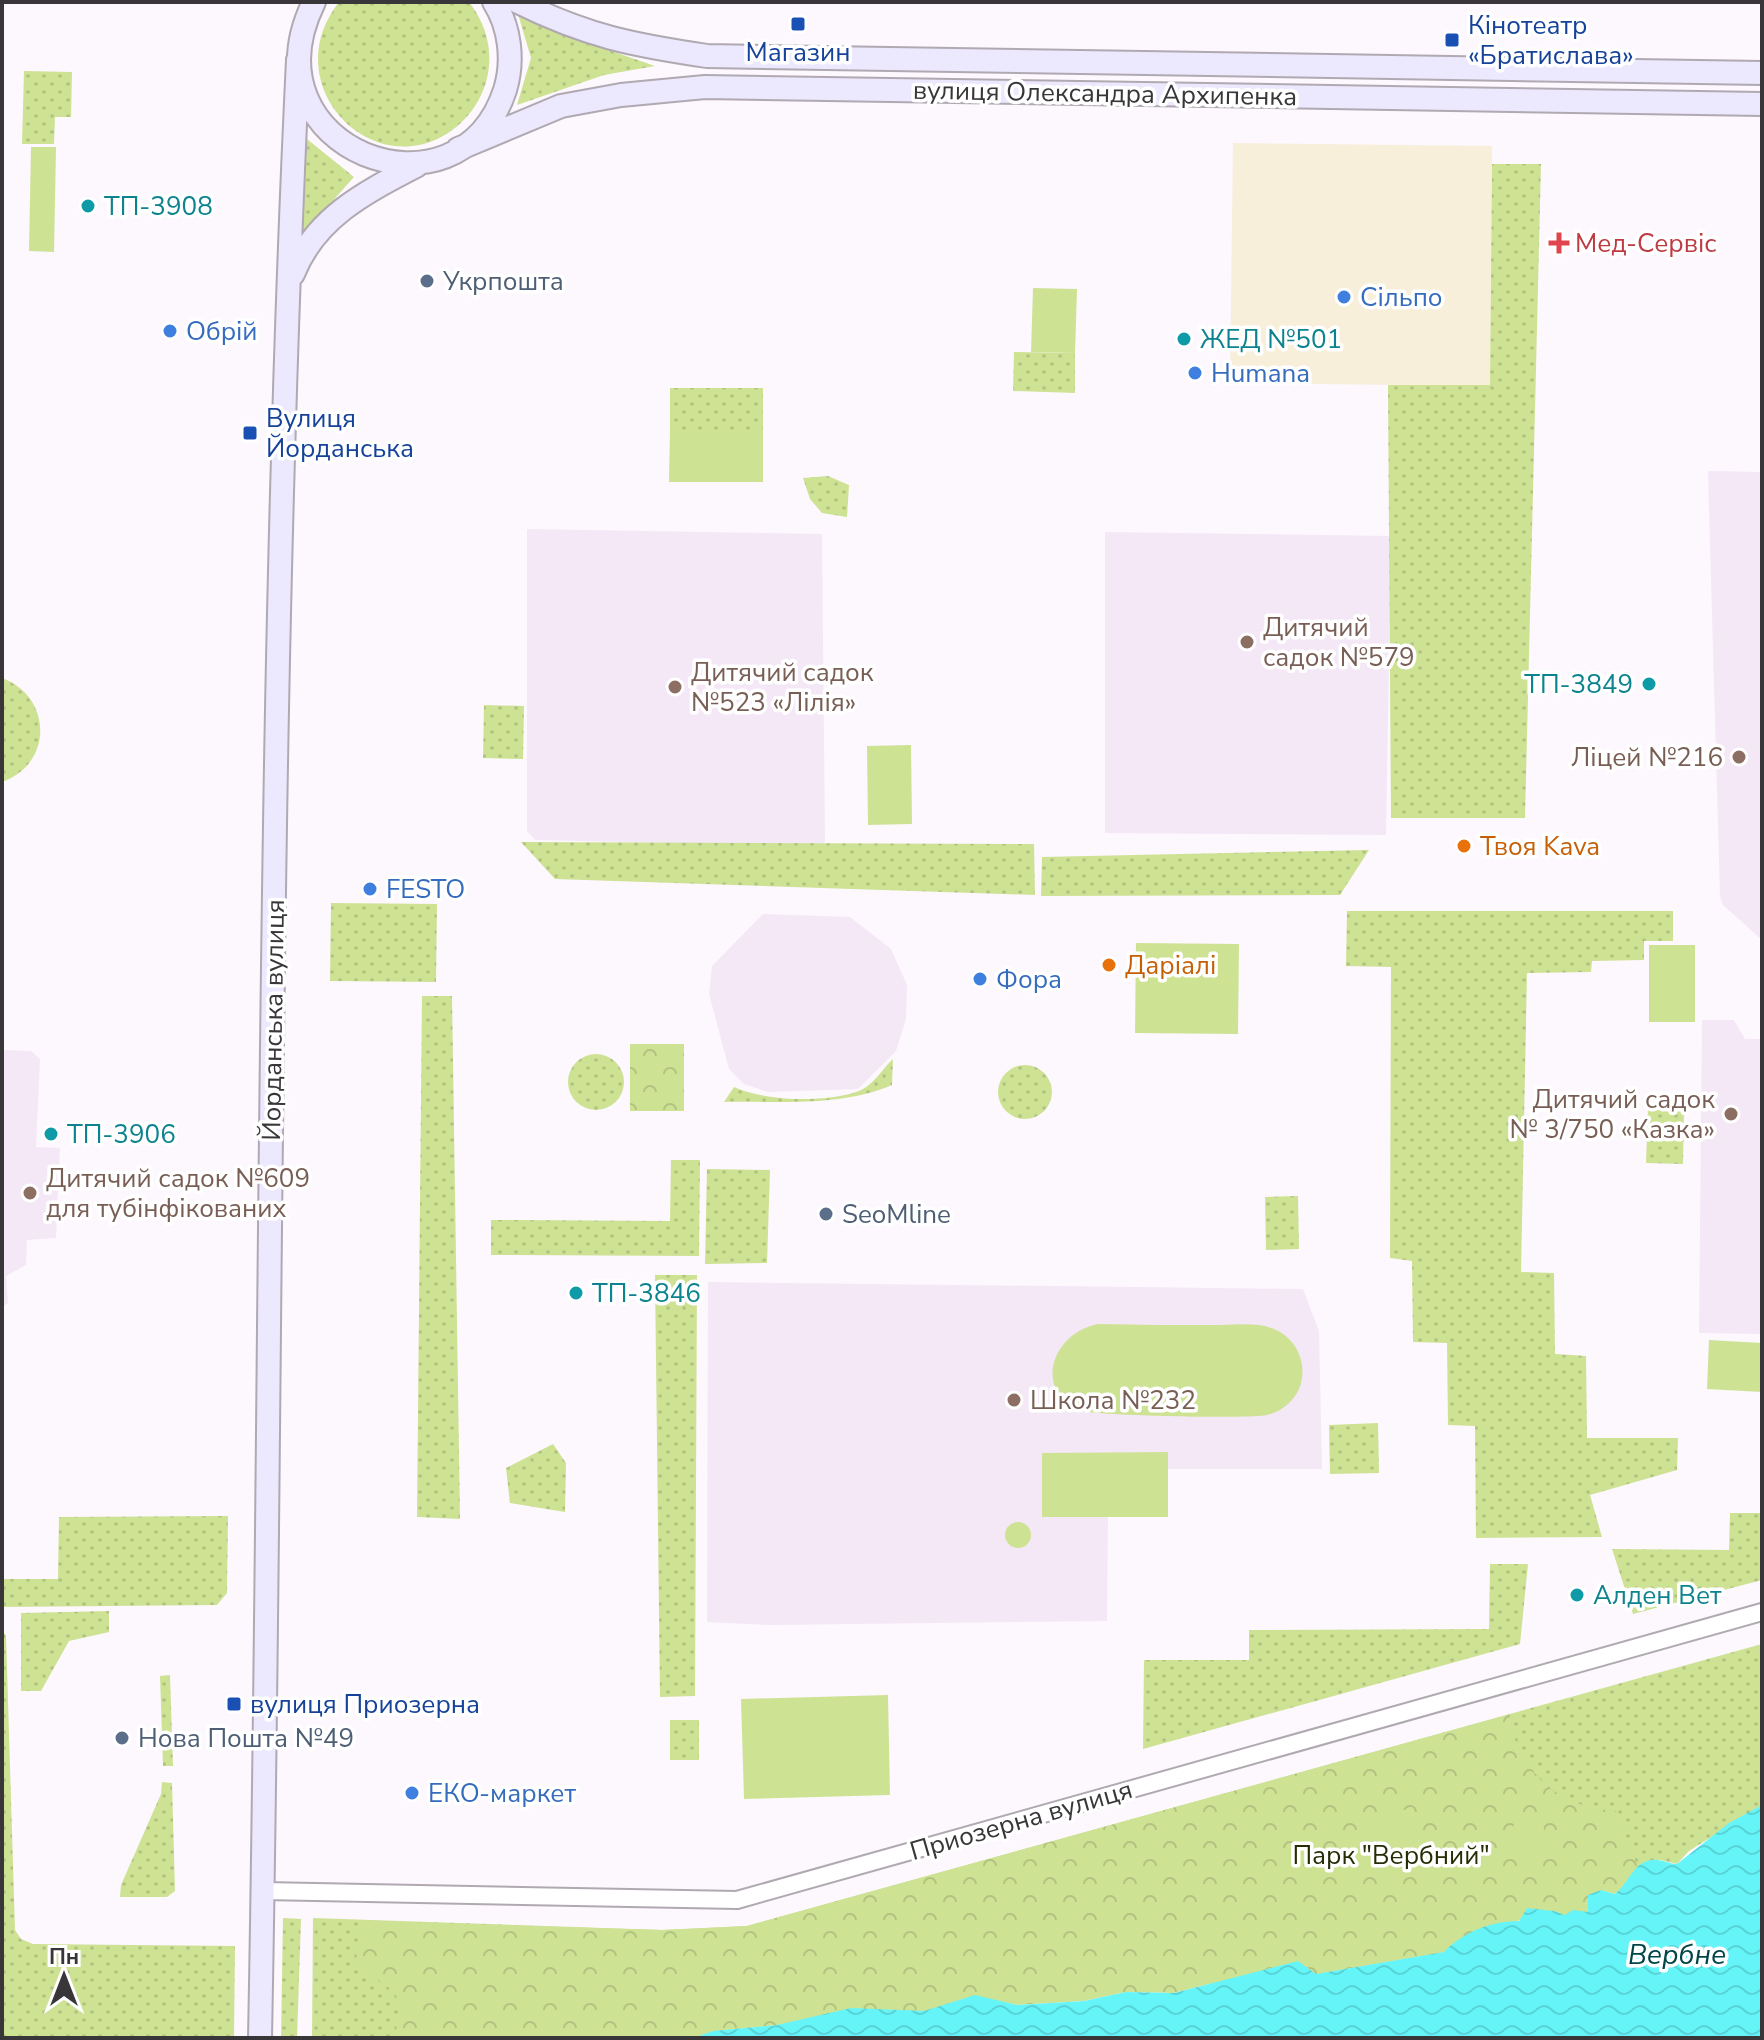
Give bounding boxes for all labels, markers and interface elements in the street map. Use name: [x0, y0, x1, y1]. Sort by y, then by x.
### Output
place label: Кінотеатр «Братислава»: [1468, 8, 1634, 73]
marker: Магазин: [789, 15, 807, 33]
marker: Кінотеатр «Братислава»: [1443, 31, 1461, 49]
place label: Магазин: [746, 35, 850, 70]
street label: вулиця Олександра Архипенка: [913, 73, 1297, 114]
place label: ТП-3908: [104, 189, 213, 224]
marker: ТП-3908: [79, 197, 97, 215]
place label: Мед-Сервіс: [1575, 226, 1716, 261]
marker: Мед-Сервіс: [1550, 234, 1568, 252]
place label: Укрпошта: [442, 264, 564, 299]
marker: Укрпошта: [418, 272, 436, 290]
place label: Сільпо: [1360, 280, 1443, 315]
marker: Сільпо: [1335, 288, 1353, 306]
place label: Обрій: [186, 314, 258, 349]
marker: Обрій: [161, 322, 179, 340]
place label: ЖЕД №501: [1200, 322, 1342, 357]
marker: ЖЕД №501: [1175, 330, 1193, 348]
place label: Humana: [1211, 356, 1310, 391]
marker: Humana: [1186, 364, 1204, 382]
place label: Вулиця Йорданська: [266, 401, 414, 466]
marker: Вулиця Йорданська: [241, 424, 259, 442]
place label: Дитячий садок №579: [1263, 610, 1415, 675]
marker: Дитячий садок №579: [1238, 633, 1256, 651]
place label: Дитячий садок №523 «Лілія»: [691, 655, 874, 720]
place label: ТП-3849: [1524, 667, 1633, 702]
marker: ТП-3849: [1640, 675, 1658, 693]
marker: Дитячий садок №523 «Лілія»: [666, 678, 684, 696]
place label: Ліцей №216: [1571, 740, 1723, 775]
marker: Ліцей №216: [1730, 748, 1748, 766]
place label: Твоя Kava: [1480, 829, 1600, 864]
marker: Твоя Kava: [1455, 837, 1473, 855]
place label: FESTO: [386, 872, 465, 907]
marker: FESTO: [361, 880, 379, 898]
street label: Йорданська вулиця: [254, 899, 293, 1141]
place label: Даріалі: [1125, 948, 1216, 983]
marker: Даріалі: [1100, 956, 1118, 974]
place label: Фора: [996, 962, 1062, 997]
marker: Фора: [971, 970, 989, 988]
place label: Дитячий садок № 3/750 «Казка»: [1510, 1082, 1715, 1147]
marker: Дитячий садок № 3/750 «Казка»: [1722, 1105, 1740, 1123]
place label: ТП-3906: [67, 1117, 176, 1152]
marker: ТП-3906: [42, 1125, 60, 1143]
place label: Дитячий садок №609 для тубінфікованих: [46, 1161, 310, 1226]
marker: Дитячий садок №609 для тубінфікованих: [21, 1184, 39, 1202]
place label: SeoMline: [842, 1197, 951, 1232]
marker: SeoMline: [817, 1205, 835, 1223]
place label: ТП-3846: [592, 1276, 701, 1311]
marker: ТП-3846: [567, 1284, 585, 1302]
place label: Школа №232: [1030, 1383, 1196, 1418]
marker: Школа №232: [1005, 1391, 1023, 1409]
place label: Алден Вет: [1593, 1578, 1722, 1613]
marker: Алден Вет: [1568, 1586, 1586, 1604]
place label: вулиця Приозерна: [250, 1687, 480, 1722]
marker: вулиця Приозерна: [225, 1695, 243, 1713]
place label: Нова Пошта №49: [138, 1721, 354, 1756]
marker: Нова Пошта №49: [113, 1729, 131, 1747]
street label: Приозерна вулиця: [906, 1772, 1137, 1869]
place label: ЕКО-маркет: [428, 1776, 576, 1811]
marker: ЕКО-маркет: [403, 1784, 421, 1802]
park label: Парк "Вербний": [1292, 1838, 1490, 1873]
north arrow: [24, 1936, 104, 2016]
water label: Вербне: [1628, 1936, 1726, 1974]
text: Пн: [49, 1942, 79, 1972]

